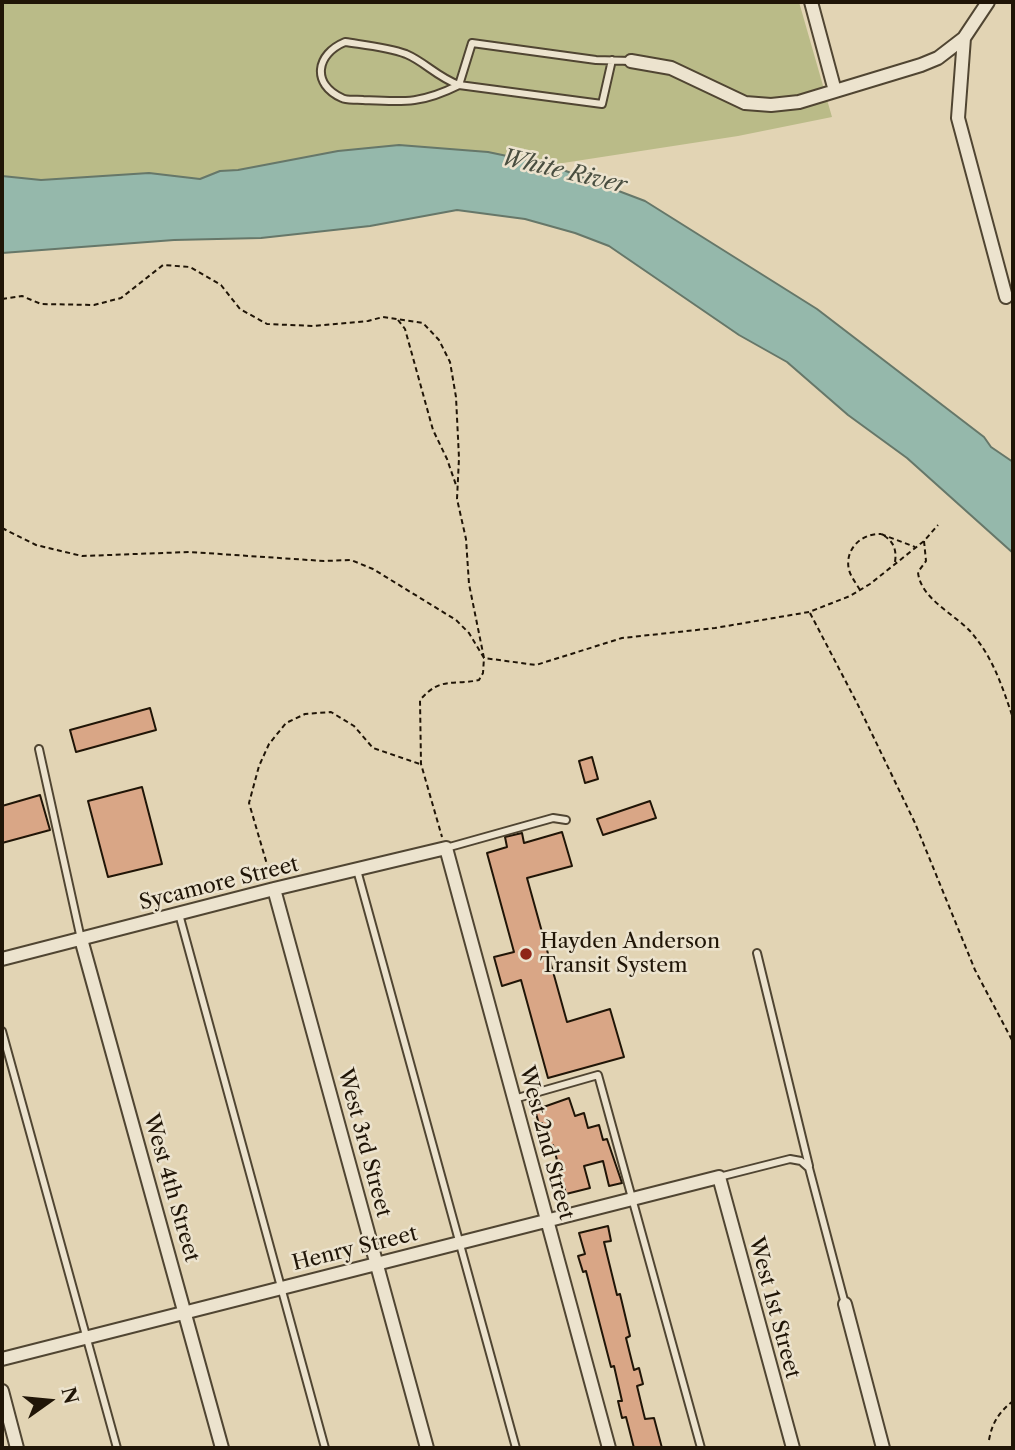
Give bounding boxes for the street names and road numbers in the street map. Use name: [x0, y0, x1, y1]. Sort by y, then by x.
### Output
street label: Sycamore Street: [137, 852, 301, 916]
street label: West 2nd Street: [513, 1063, 579, 1223]
street label: West 3rd Street: [332, 1066, 396, 1220]
street label: West 4th Street: [138, 1111, 204, 1265]
street label: Henry Street: [290, 1221, 420, 1277]
street label: West 1st Street: [743, 1235, 805, 1381]

